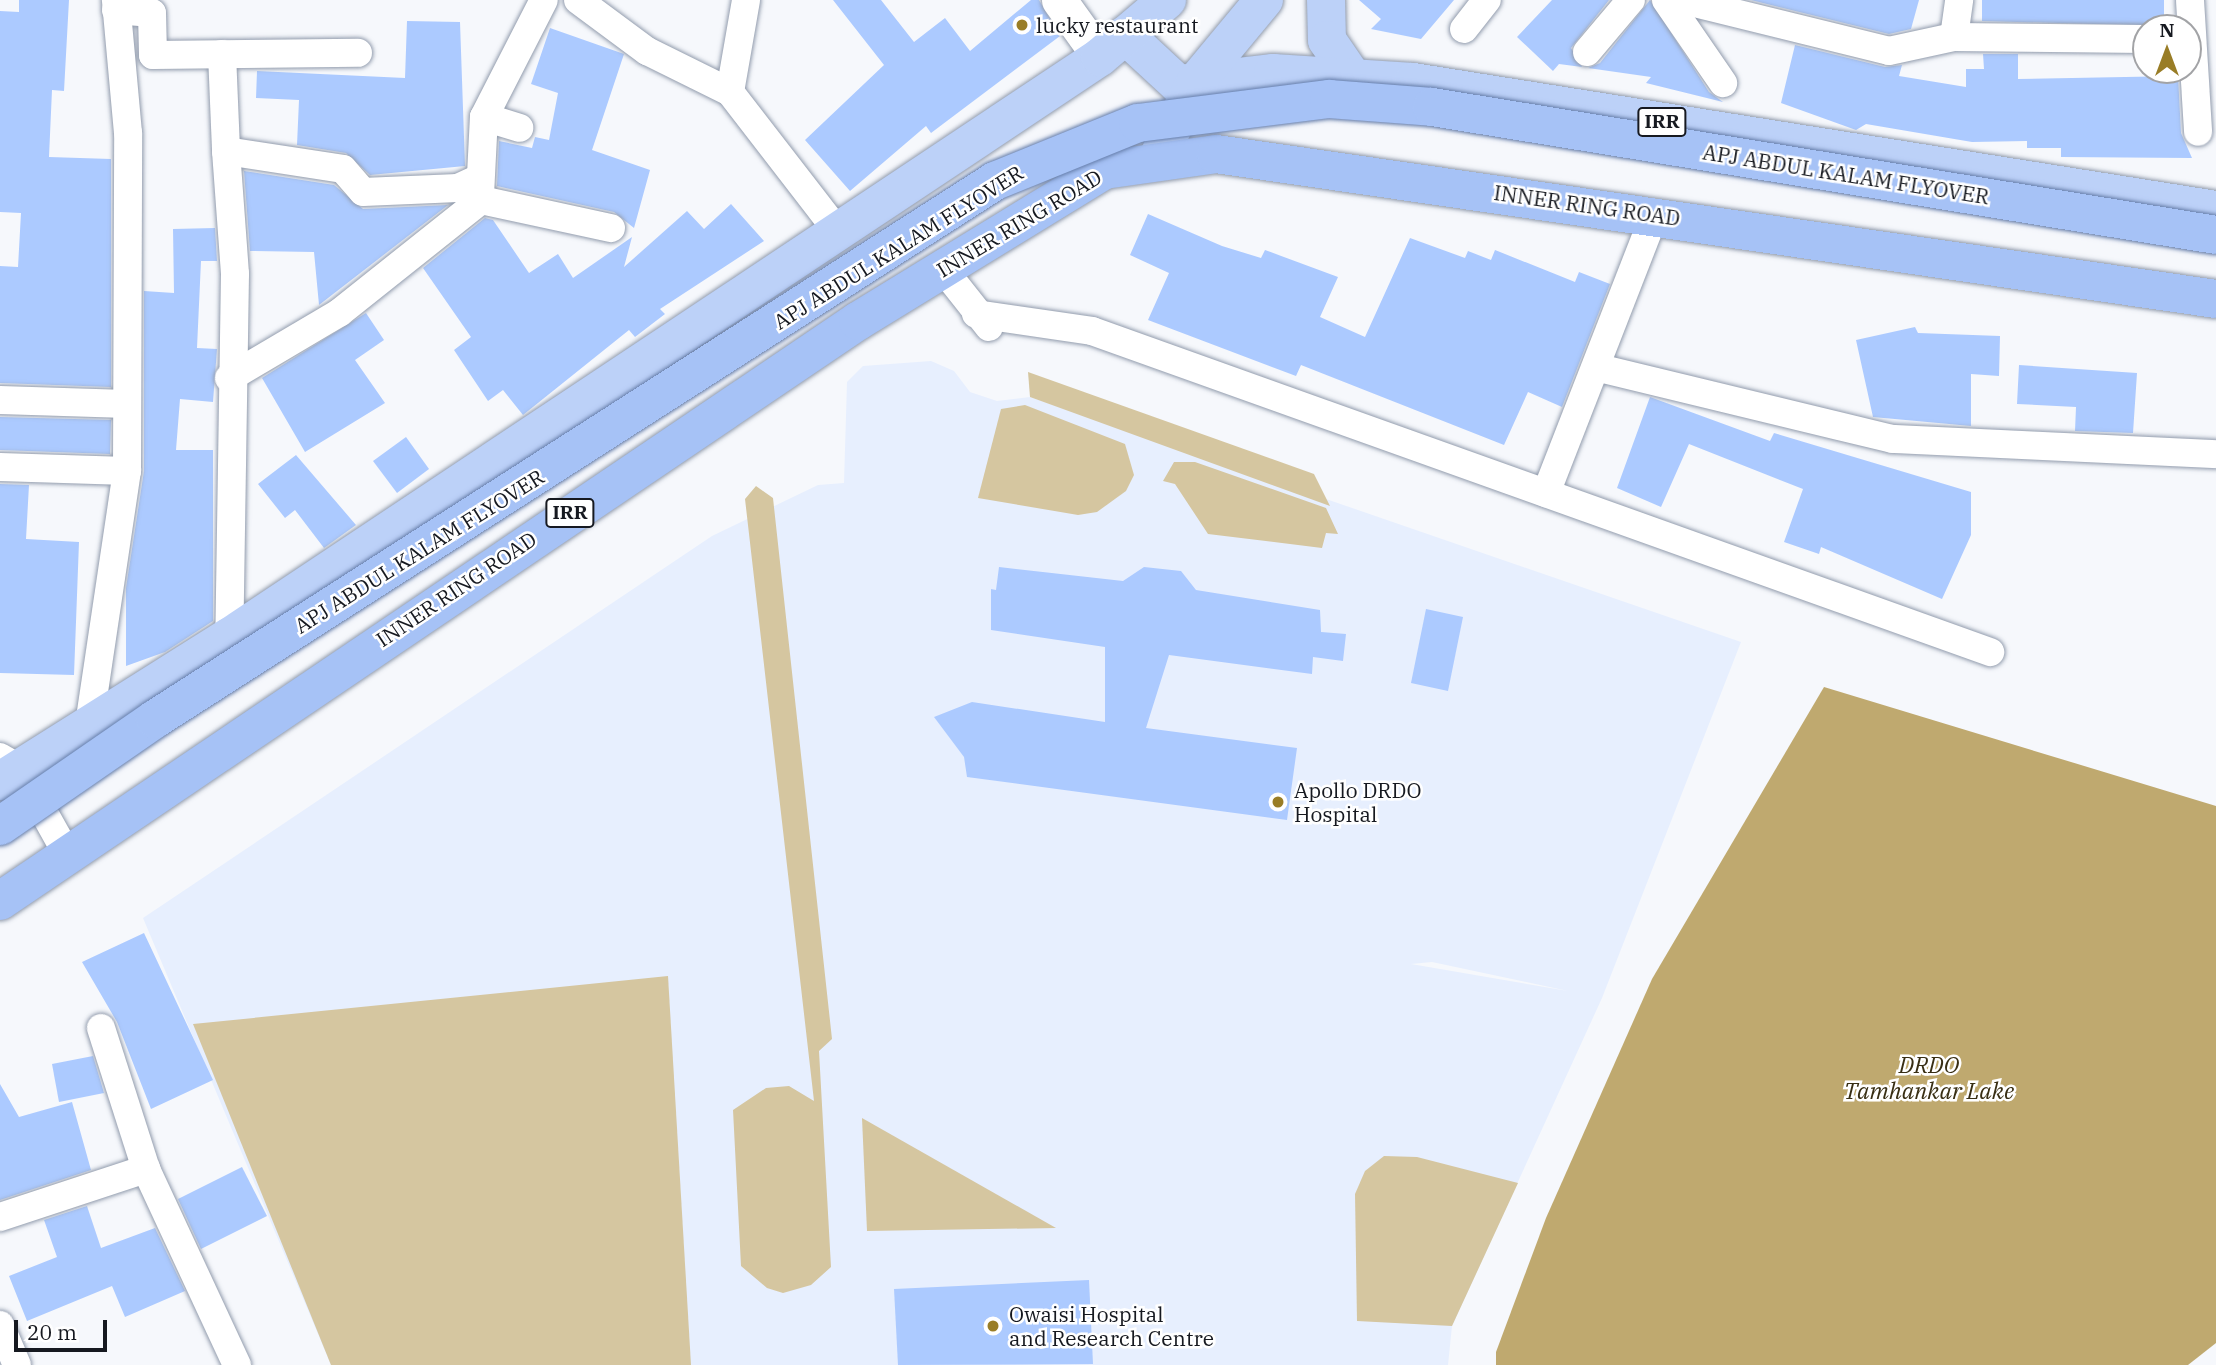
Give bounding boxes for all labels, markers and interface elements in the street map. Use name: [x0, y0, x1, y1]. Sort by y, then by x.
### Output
place label: lucky restaurant: [1036, 12, 1199, 38]
north arrow: [2132, 14, 2202, 84]
marker: lucky restaurant: [1014, 17, 1030, 33]
text: N: [2159, 18, 2175, 42]
road number: IRR: [1636, 106, 1688, 138]
street label: APJ ABDUL KALAM FLYOVER: [1701, 139, 1991, 209]
street label: APJ ABDUL KALAM FLYOVER: [769, 160, 1027, 334]
street label: INNER RING ROAD: [932, 164, 1106, 282]
street label: INNER RING ROAD: [1492, 179, 1682, 231]
street label: APJ ABDUL KALAM FLYOVER: [290, 464, 548, 638]
road number: IRR: [544, 498, 596, 528]
street label: INNER RING ROAD: [371, 526, 541, 652]
place label: Apollo DRDO Hospital: [1294, 777, 1421, 827]
marker: Apollo DRDO Hospital: [1268, 792, 1288, 812]
water label: DRDO Tamhankar Lake: [1844, 1050, 2014, 1104]
place label: Owaisi Hospital and Research Centre: [1009, 1301, 1214, 1351]
scale bar: [18, 1306, 110, 1350]
marker: Owaisi Hospital and Research Centre: [983, 1316, 1003, 1336]
text: 20 m: [27, 1318, 77, 1346]

